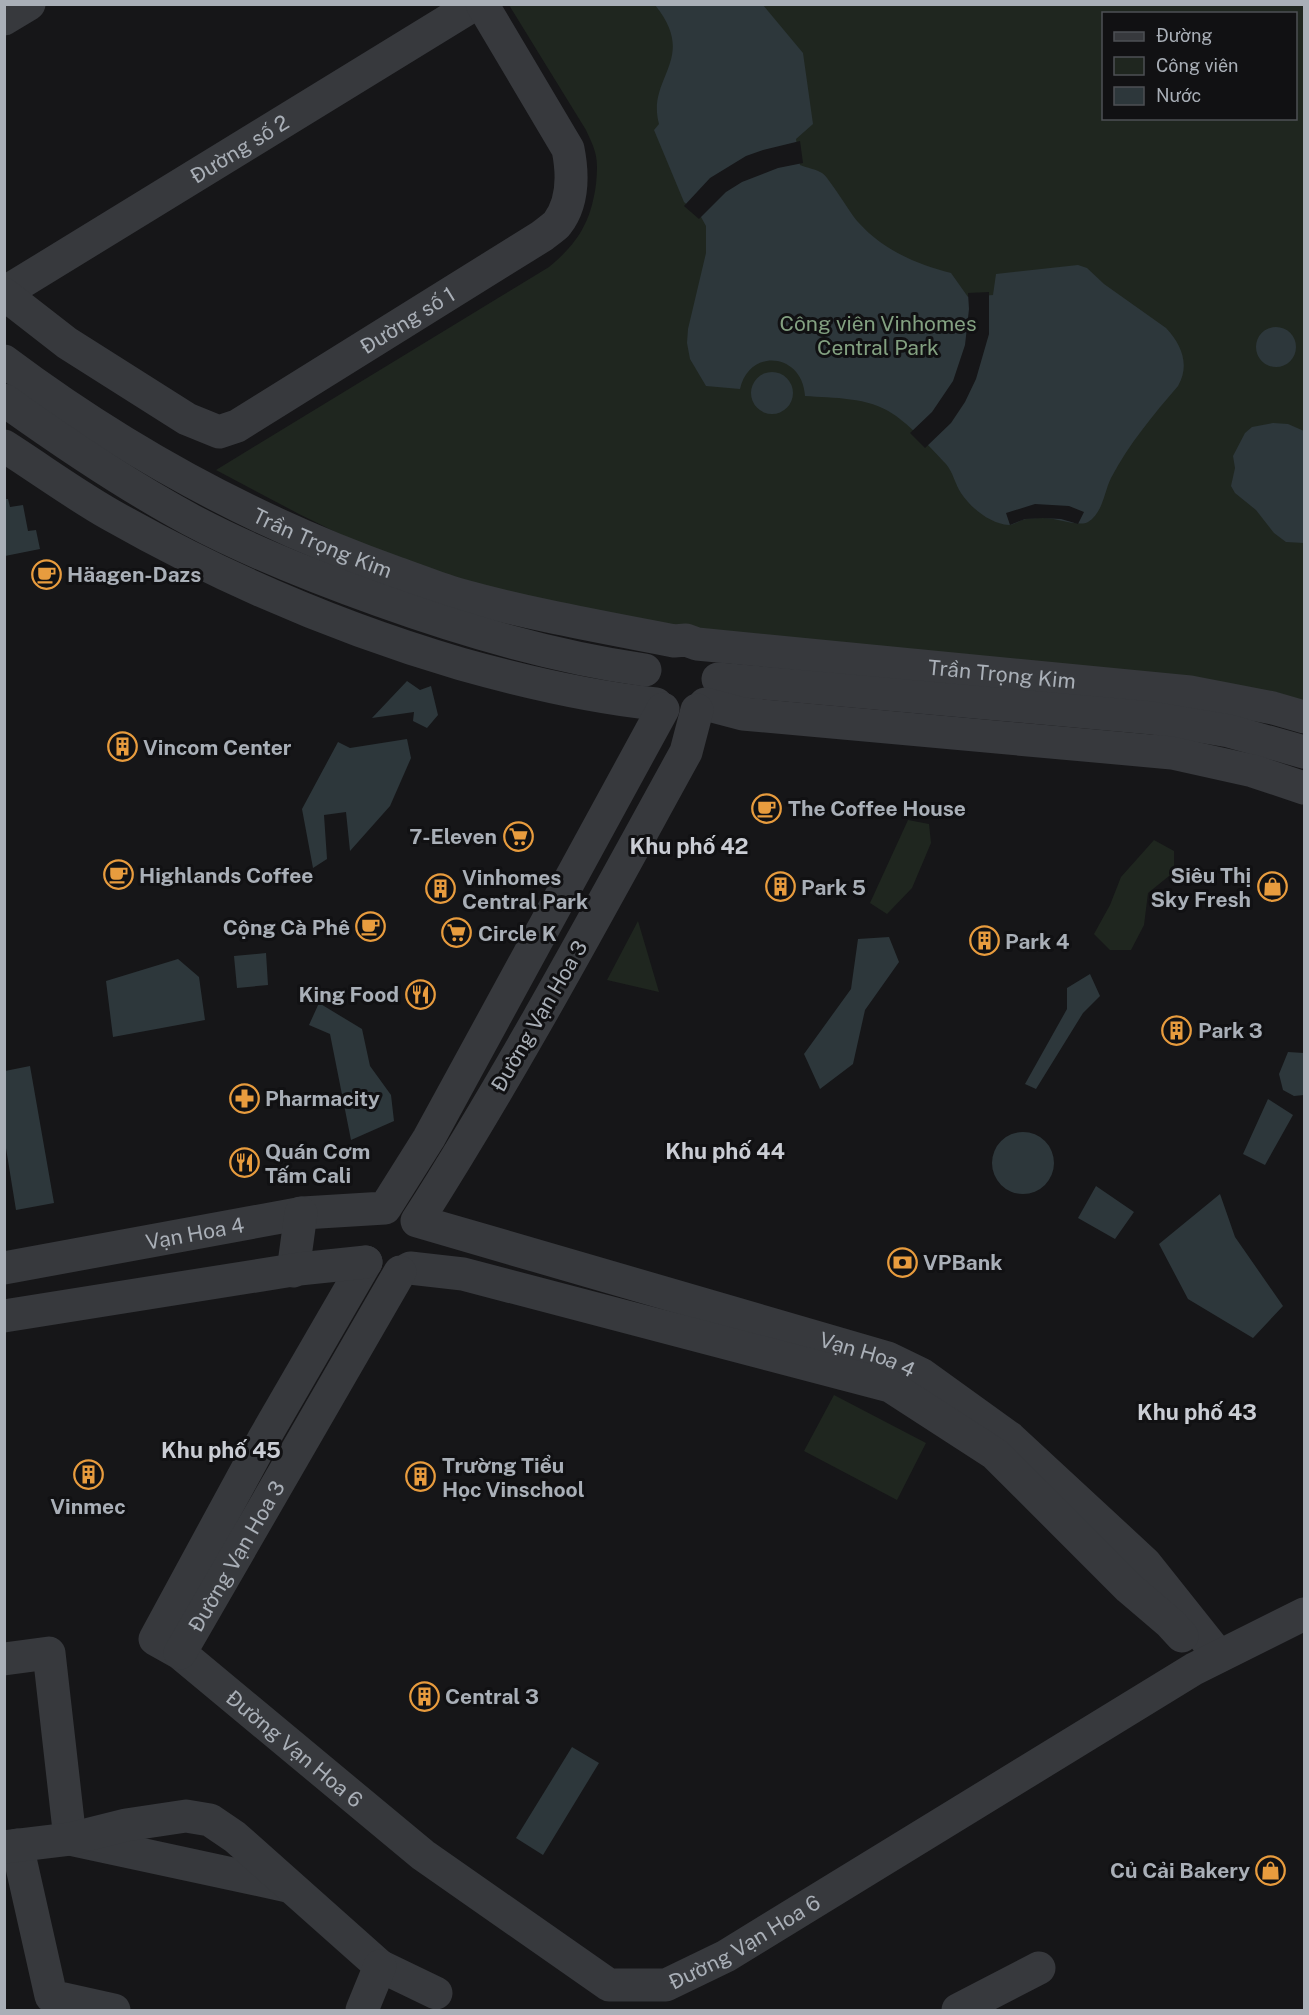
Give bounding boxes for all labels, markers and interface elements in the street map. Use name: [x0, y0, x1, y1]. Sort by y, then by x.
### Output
legend: [1102, 12, 1297, 120]
text: Đường: [1156, 25, 1213, 46]
text: Công viên: [1156, 55, 1239, 76]
text: Nước: [1156, 85, 1201, 106]
street label: Đường số 2: [185, 109, 293, 188]
street label: Đường số 1: [355, 281, 459, 359]
park label: Công viên Vinhomes Central Park: [779, 311, 977, 360]
street label: Trần Trọng Kim: [249, 502, 396, 583]
cafe icon: Häagen-Dazs: [30, 558, 62, 590]
place label: Häagen-Dazs: [67, 562, 201, 587]
street label: Trần Trọng Kim: [927, 654, 1077, 693]
building icon: Vincom Center: [106, 731, 138, 763]
place label: Vincom Center: [143, 735, 292, 760]
cafe icon: The Coffee House: [751, 792, 783, 824]
place label: The Coffee House: [788, 796, 966, 821]
supermarket icon: 7-Eleven: [502, 820, 534, 852]
place label: 7-Eleven: [409, 824, 497, 849]
district label: Khu phố 42: [629, 833, 749, 859]
cafe icon: Highlands Coffee: [102, 859, 134, 891]
place label: Highlands Coffee: [139, 863, 313, 888]
place label: Siêu Thị Sky Fresh: [1150, 863, 1251, 912]
place label: Vinhomes Central Park: [462, 865, 588, 914]
building icon: Park 5: [764, 871, 796, 903]
shop icon: Siêu Thị Sky Fresh: [1256, 871, 1288, 903]
building icon: Vinhomes Central Park: [425, 873, 457, 905]
place label: Park 5: [801, 875, 866, 900]
cafe icon: Cộng Cà Phê: [355, 911, 387, 943]
place label: Cộng Cà Phê: [223, 915, 350, 940]
supermarket icon: Circle K: [441, 917, 473, 949]
place label: Circle K: [478, 921, 557, 946]
building icon: Park 4: [968, 925, 1000, 957]
place label: Park 4: [1005, 929, 1070, 954]
street label: Đường Vạn Hoa 3: [486, 936, 592, 1096]
restaurant icon: King Food: [404, 978, 436, 1010]
place label: King Food: [298, 982, 399, 1007]
building icon: Park 3: [1161, 1014, 1193, 1046]
place label: Park 3: [1198, 1018, 1263, 1043]
pharmacy icon: Pharmacity: [228, 1082, 260, 1114]
place label: Pharmacity: [265, 1086, 380, 1111]
district label: Khu phố 44: [665, 1138, 785, 1164]
place label: Quán Cơm Tấm Cali: [265, 1139, 370, 1188]
restaurant icon: Quán Cơm Tấm Cali: [228, 1147, 260, 1179]
street label: Vạn Hoa 4: [144, 1212, 246, 1254]
bank icon: VPBank: [886, 1246, 918, 1278]
place label: VPBank: [923, 1250, 1002, 1275]
street label: Vạn Hoa 4: [817, 1326, 920, 1382]
district label: Khu phố 43: [1137, 1399, 1257, 1425]
district label: Khu phố 45: [161, 1437, 281, 1463]
place label: Trường Tiểu Học Vinschool: [442, 1453, 585, 1502]
building icon: Vinmec: [72, 1459, 104, 1491]
building icon: Trường Tiểu Học Vinschool: [405, 1461, 437, 1493]
street label: Đường Vạn Hoa 3: [183, 1476, 289, 1636]
place label: Vinmec: [50, 1494, 126, 1519]
building icon: Central 3: [408, 1680, 440, 1712]
street label: Đường Vạn Hoa 6: [221, 1684, 368, 1812]
place label: Central 3: [445, 1684, 539, 1709]
shop icon: Củ Cải Bakery: [1255, 1854, 1287, 1886]
place label: Củ Cải Bakery: [1110, 1858, 1250, 1883]
street label: Đường Vạn Hoa 6: [664, 1889, 824, 1994]

